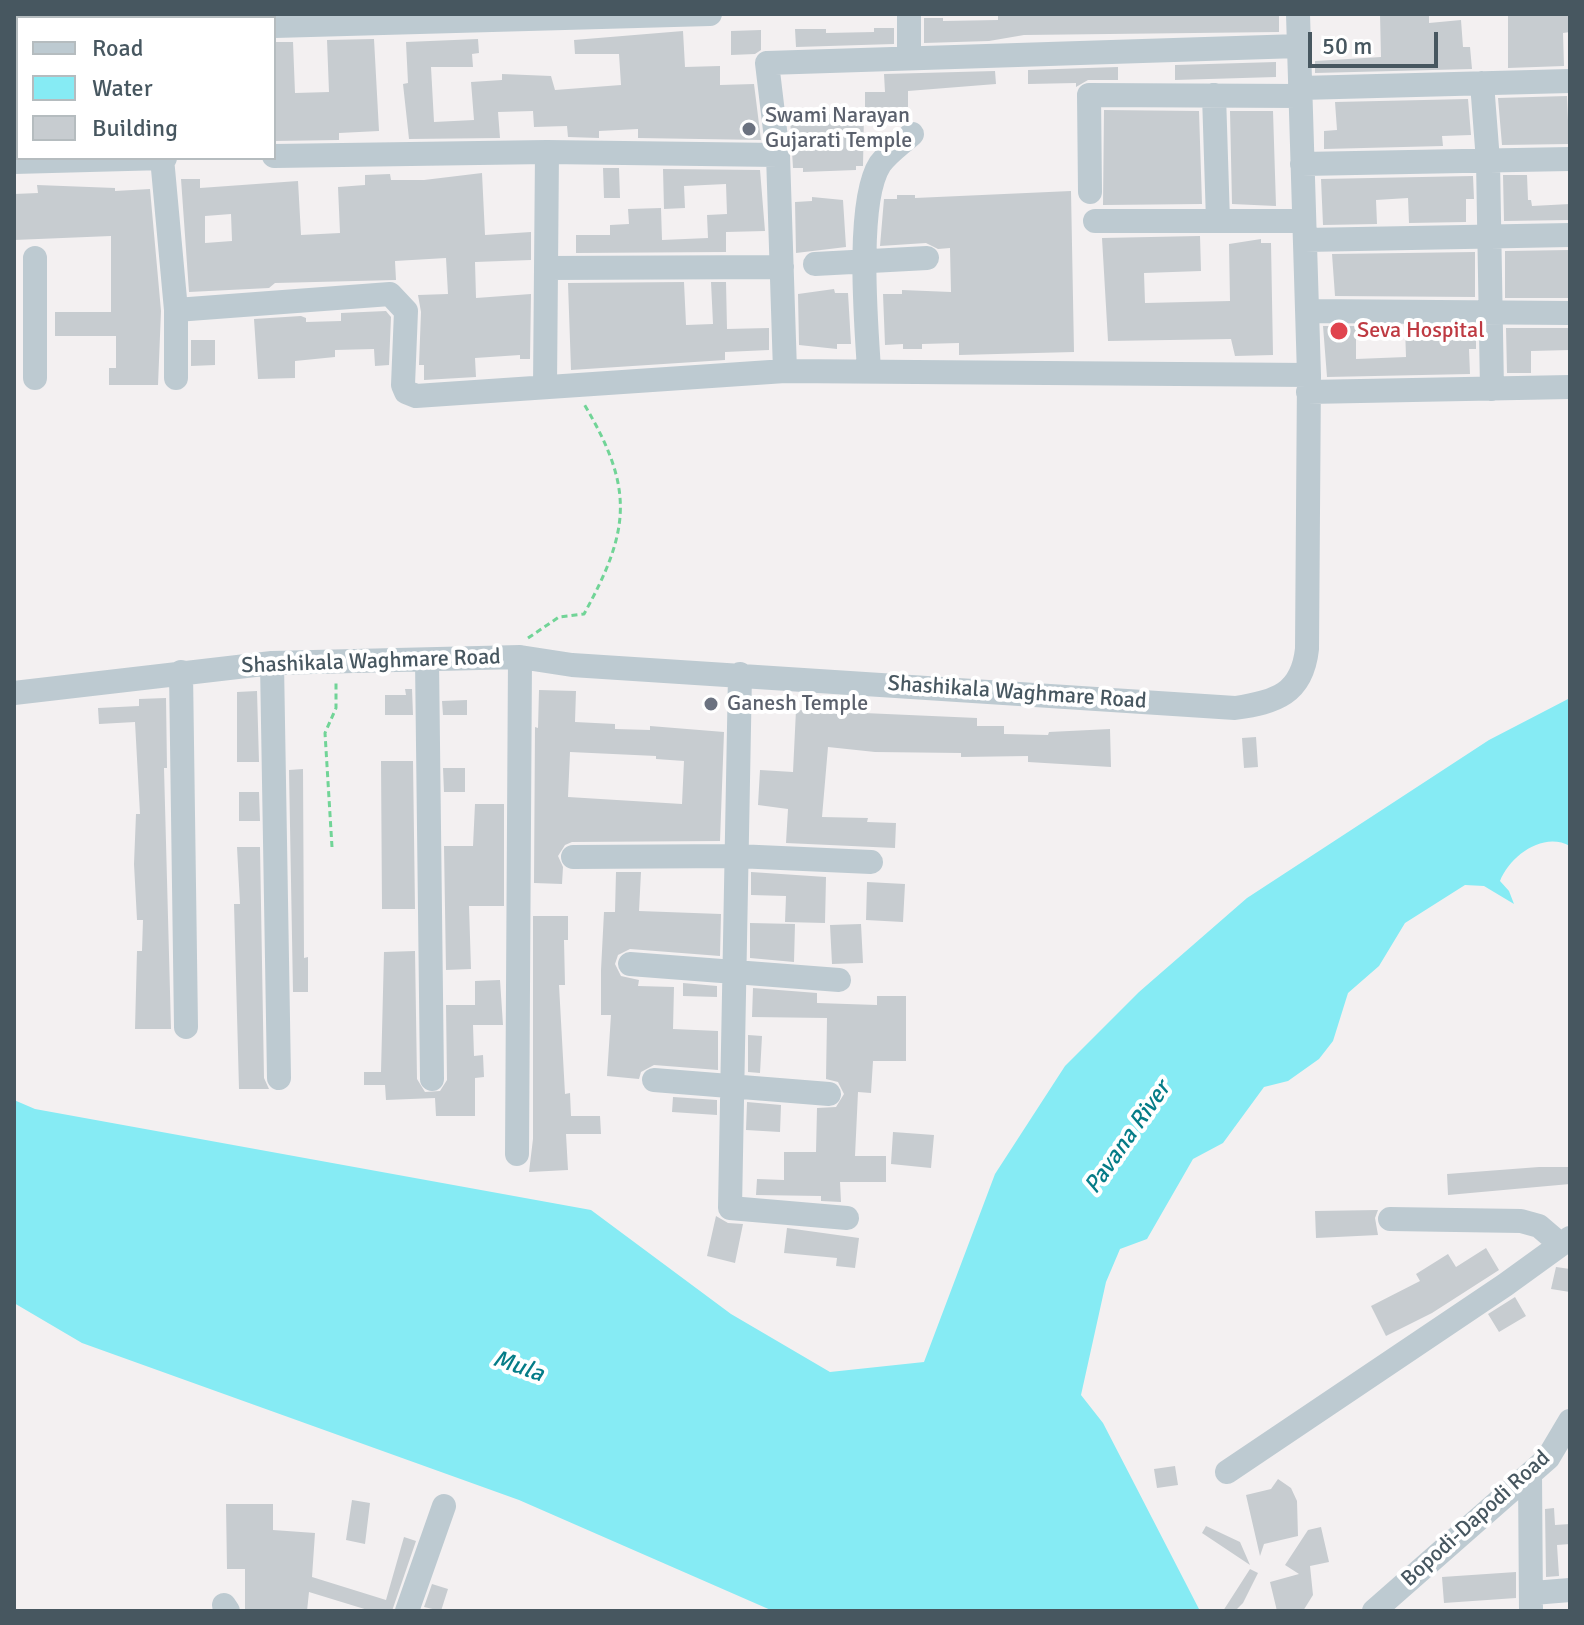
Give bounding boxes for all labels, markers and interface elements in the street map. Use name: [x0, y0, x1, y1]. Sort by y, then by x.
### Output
legend: [16, 16, 276, 160]
scale bar: [1312, 16, 1442, 66]
text: 50 m: [1322, 31, 1372, 61]
text: Road: [92, 33, 143, 63]
text: Water: [92, 73, 152, 103]
place label: Swami Narayan Gujarati Temple: [765, 103, 912, 154]
text: Building: [92, 113, 178, 143]
marker: Swami Narayan Gujarati Temple: [740, 120, 758, 138]
place label: Seva Hospital: [1357, 318, 1485, 344]
marker: Seva Hospital: [1328, 320, 1350, 342]
street label: Shashikala Waghmare Road: [241, 644, 501, 680]
street label: Shashikala Waghmare Road: [887, 671, 1147, 715]
place label: Ganesh Temple: [727, 691, 868, 717]
marker: Ganesh Temple: [702, 695, 720, 713]
water label: Pavana River: [1079, 1076, 1177, 1200]
water label: Mula: [489, 1345, 547, 1389]
street label: Bopodi-Dapodi Road: [1396, 1445, 1556, 1593]

